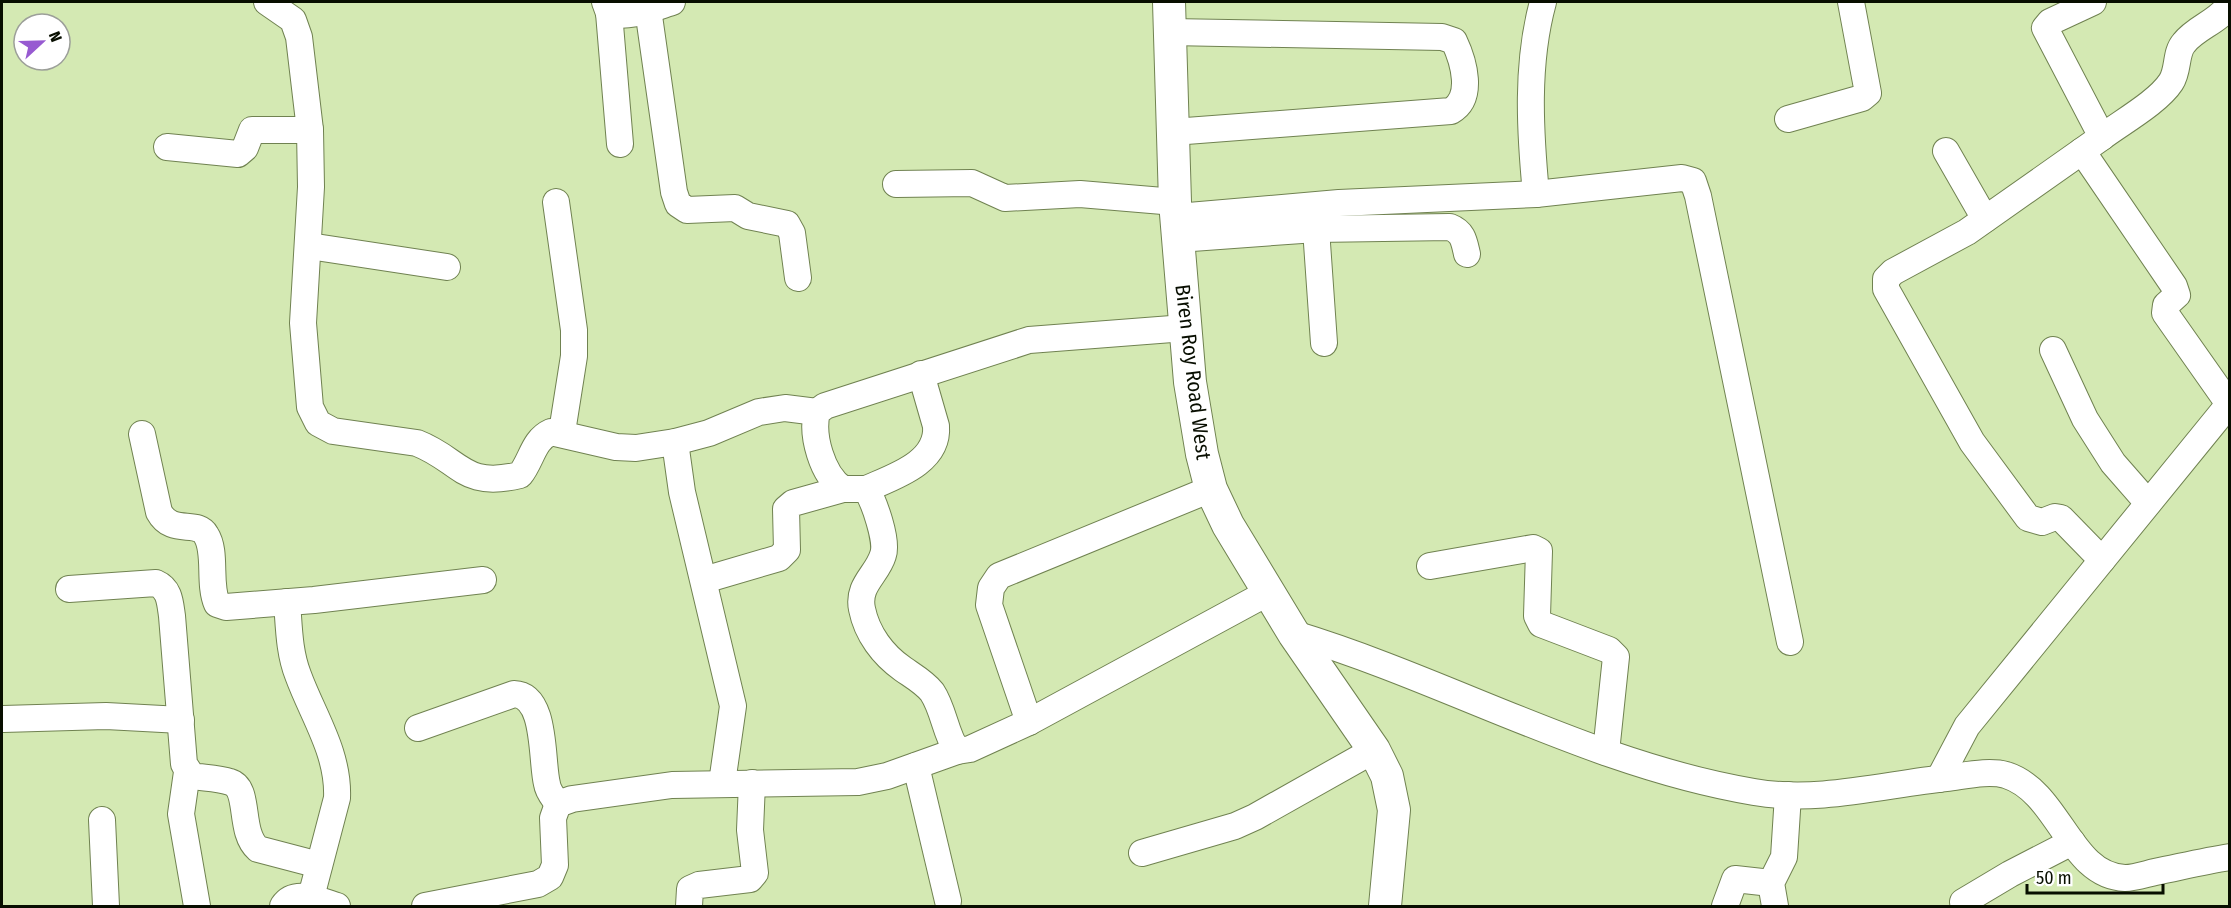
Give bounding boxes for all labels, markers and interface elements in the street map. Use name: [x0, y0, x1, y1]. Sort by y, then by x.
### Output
north arrow: [12, 12, 72, 72]
text: N: [45, 29, 66, 45]
street label: Biren Roy Road West: [1169, 283, 1217, 461]
scale bar: [2027, 857, 2164, 895]
text: 50 m: [2036, 867, 2072, 889]

